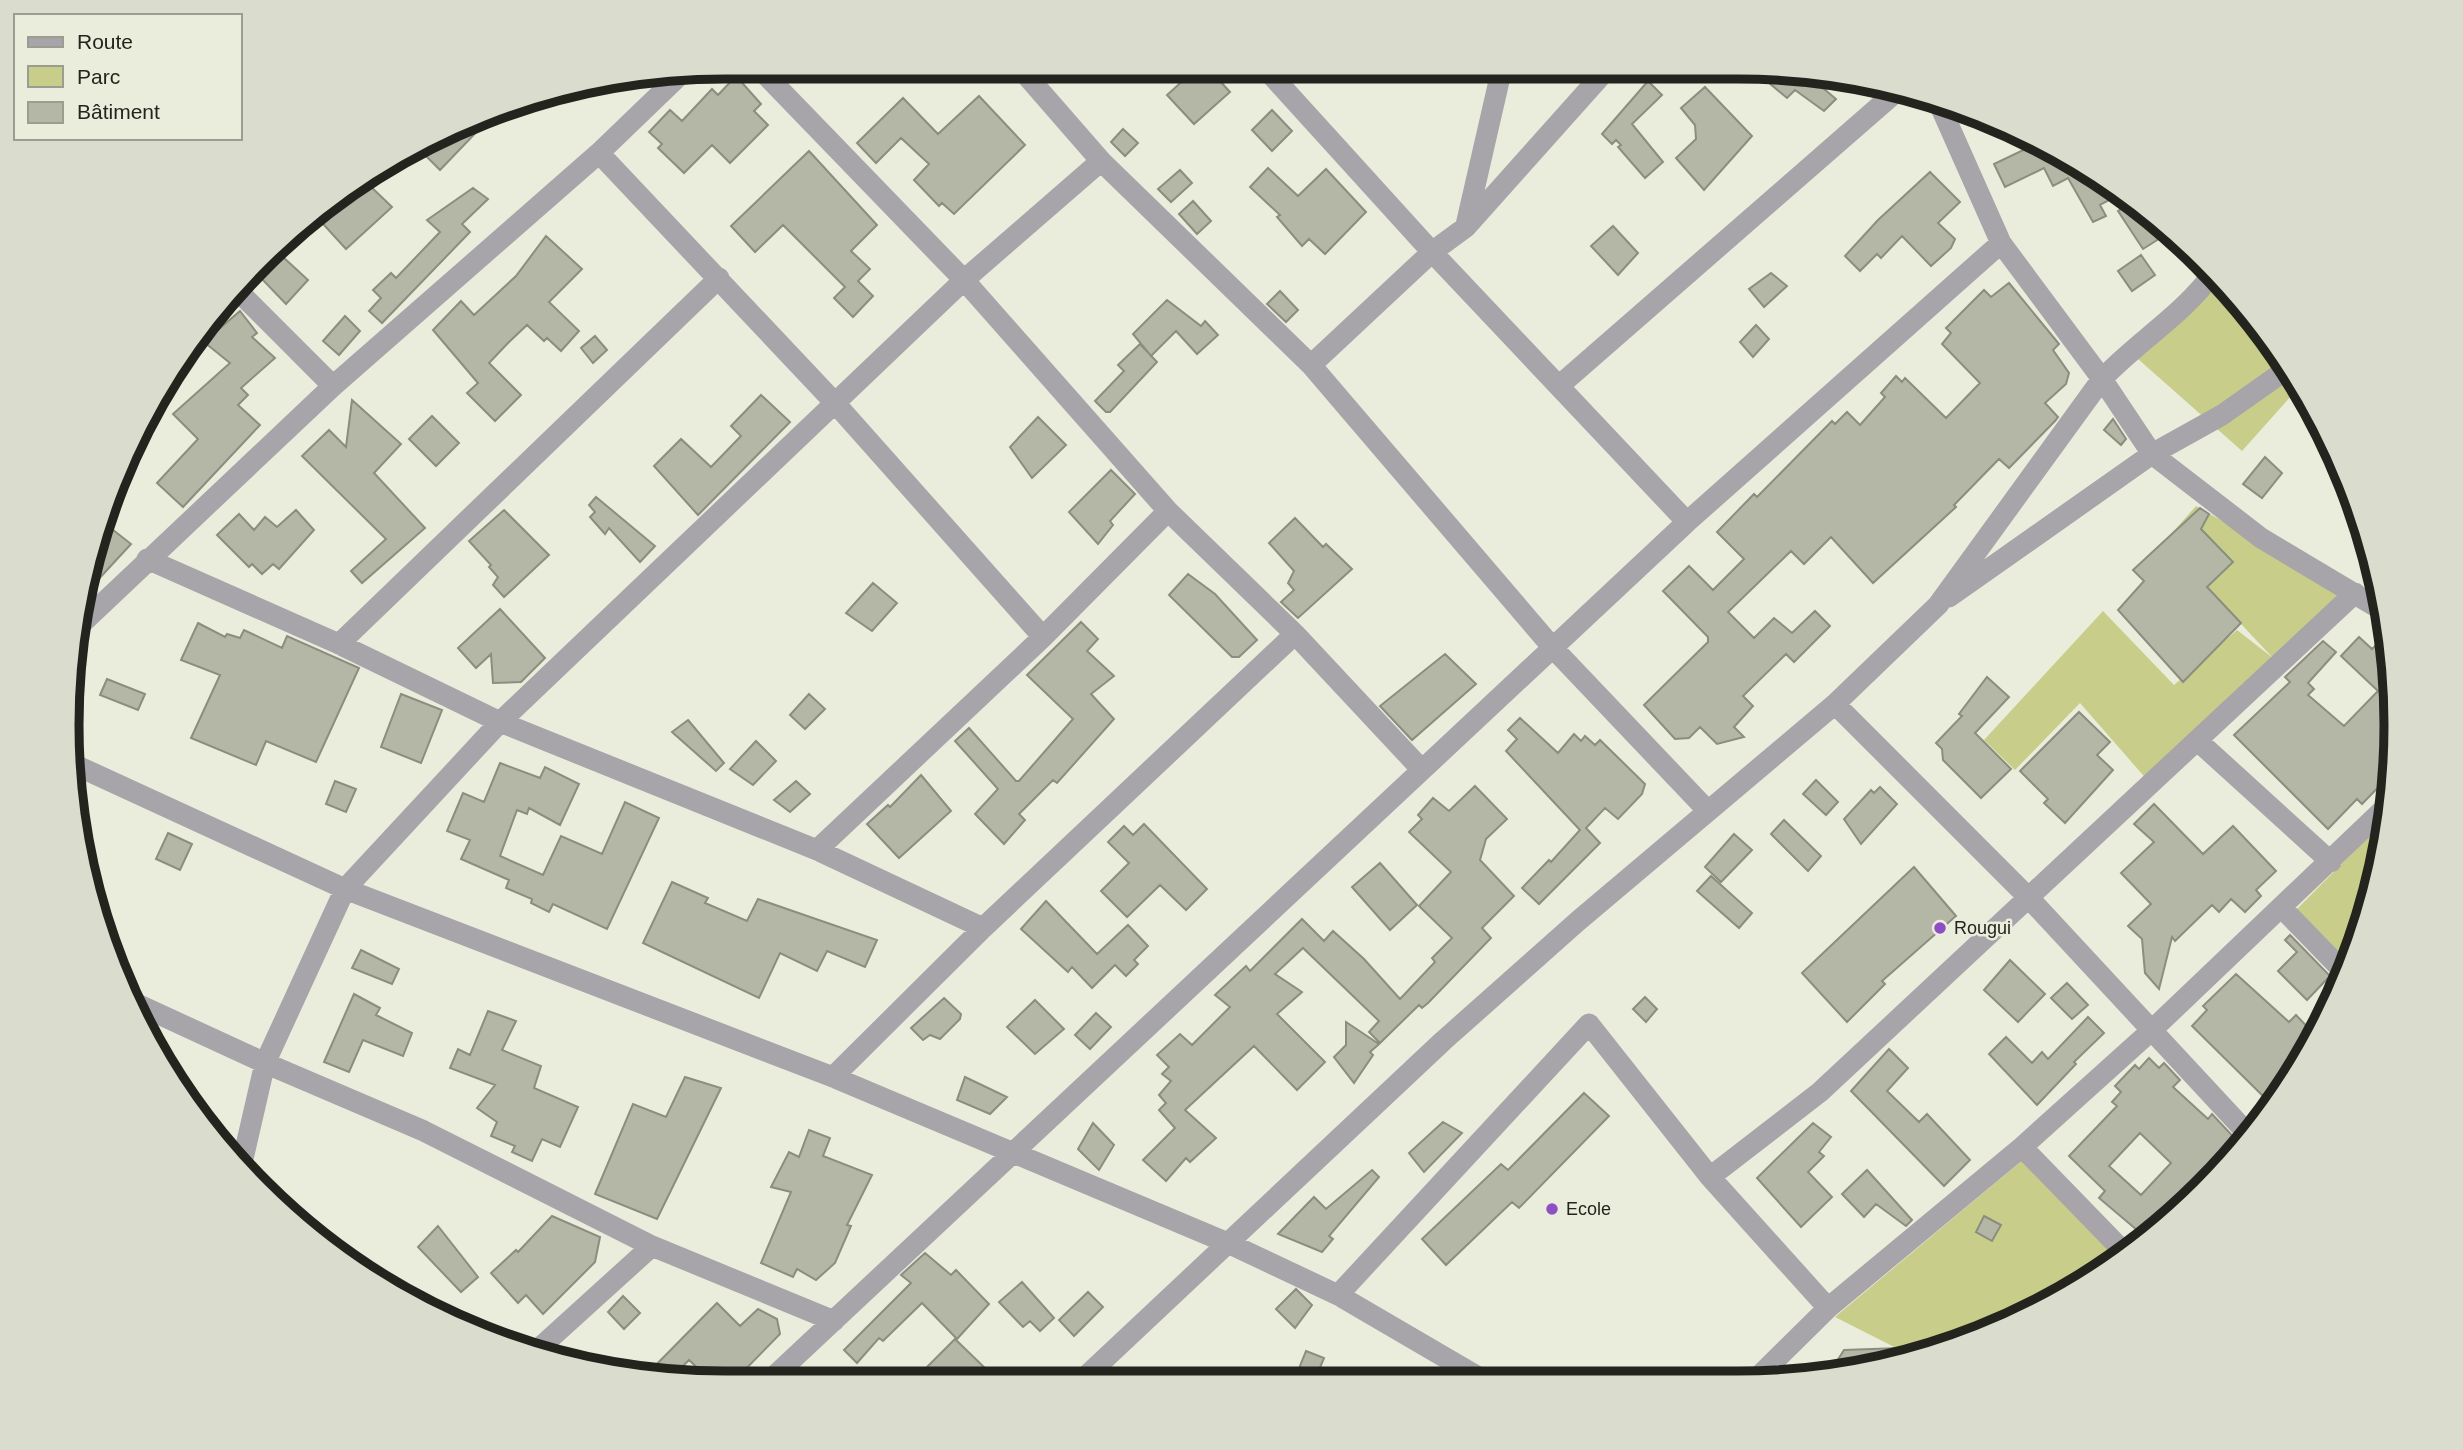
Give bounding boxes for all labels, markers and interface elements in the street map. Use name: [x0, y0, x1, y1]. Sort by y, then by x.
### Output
legend: [14, 14, 242, 140]
text: Route: [77, 30, 133, 53]
text: Parc: [77, 65, 120, 88]
text: Bâtiment: [77, 100, 160, 123]
place label: Rougui: [1954, 918, 2011, 938]
marker: Rougui: [1932, 920, 1948, 936]
place label: Ecole: [1566, 1199, 1611, 1219]
marker: Ecole: [1544, 1201, 1560, 1217]

